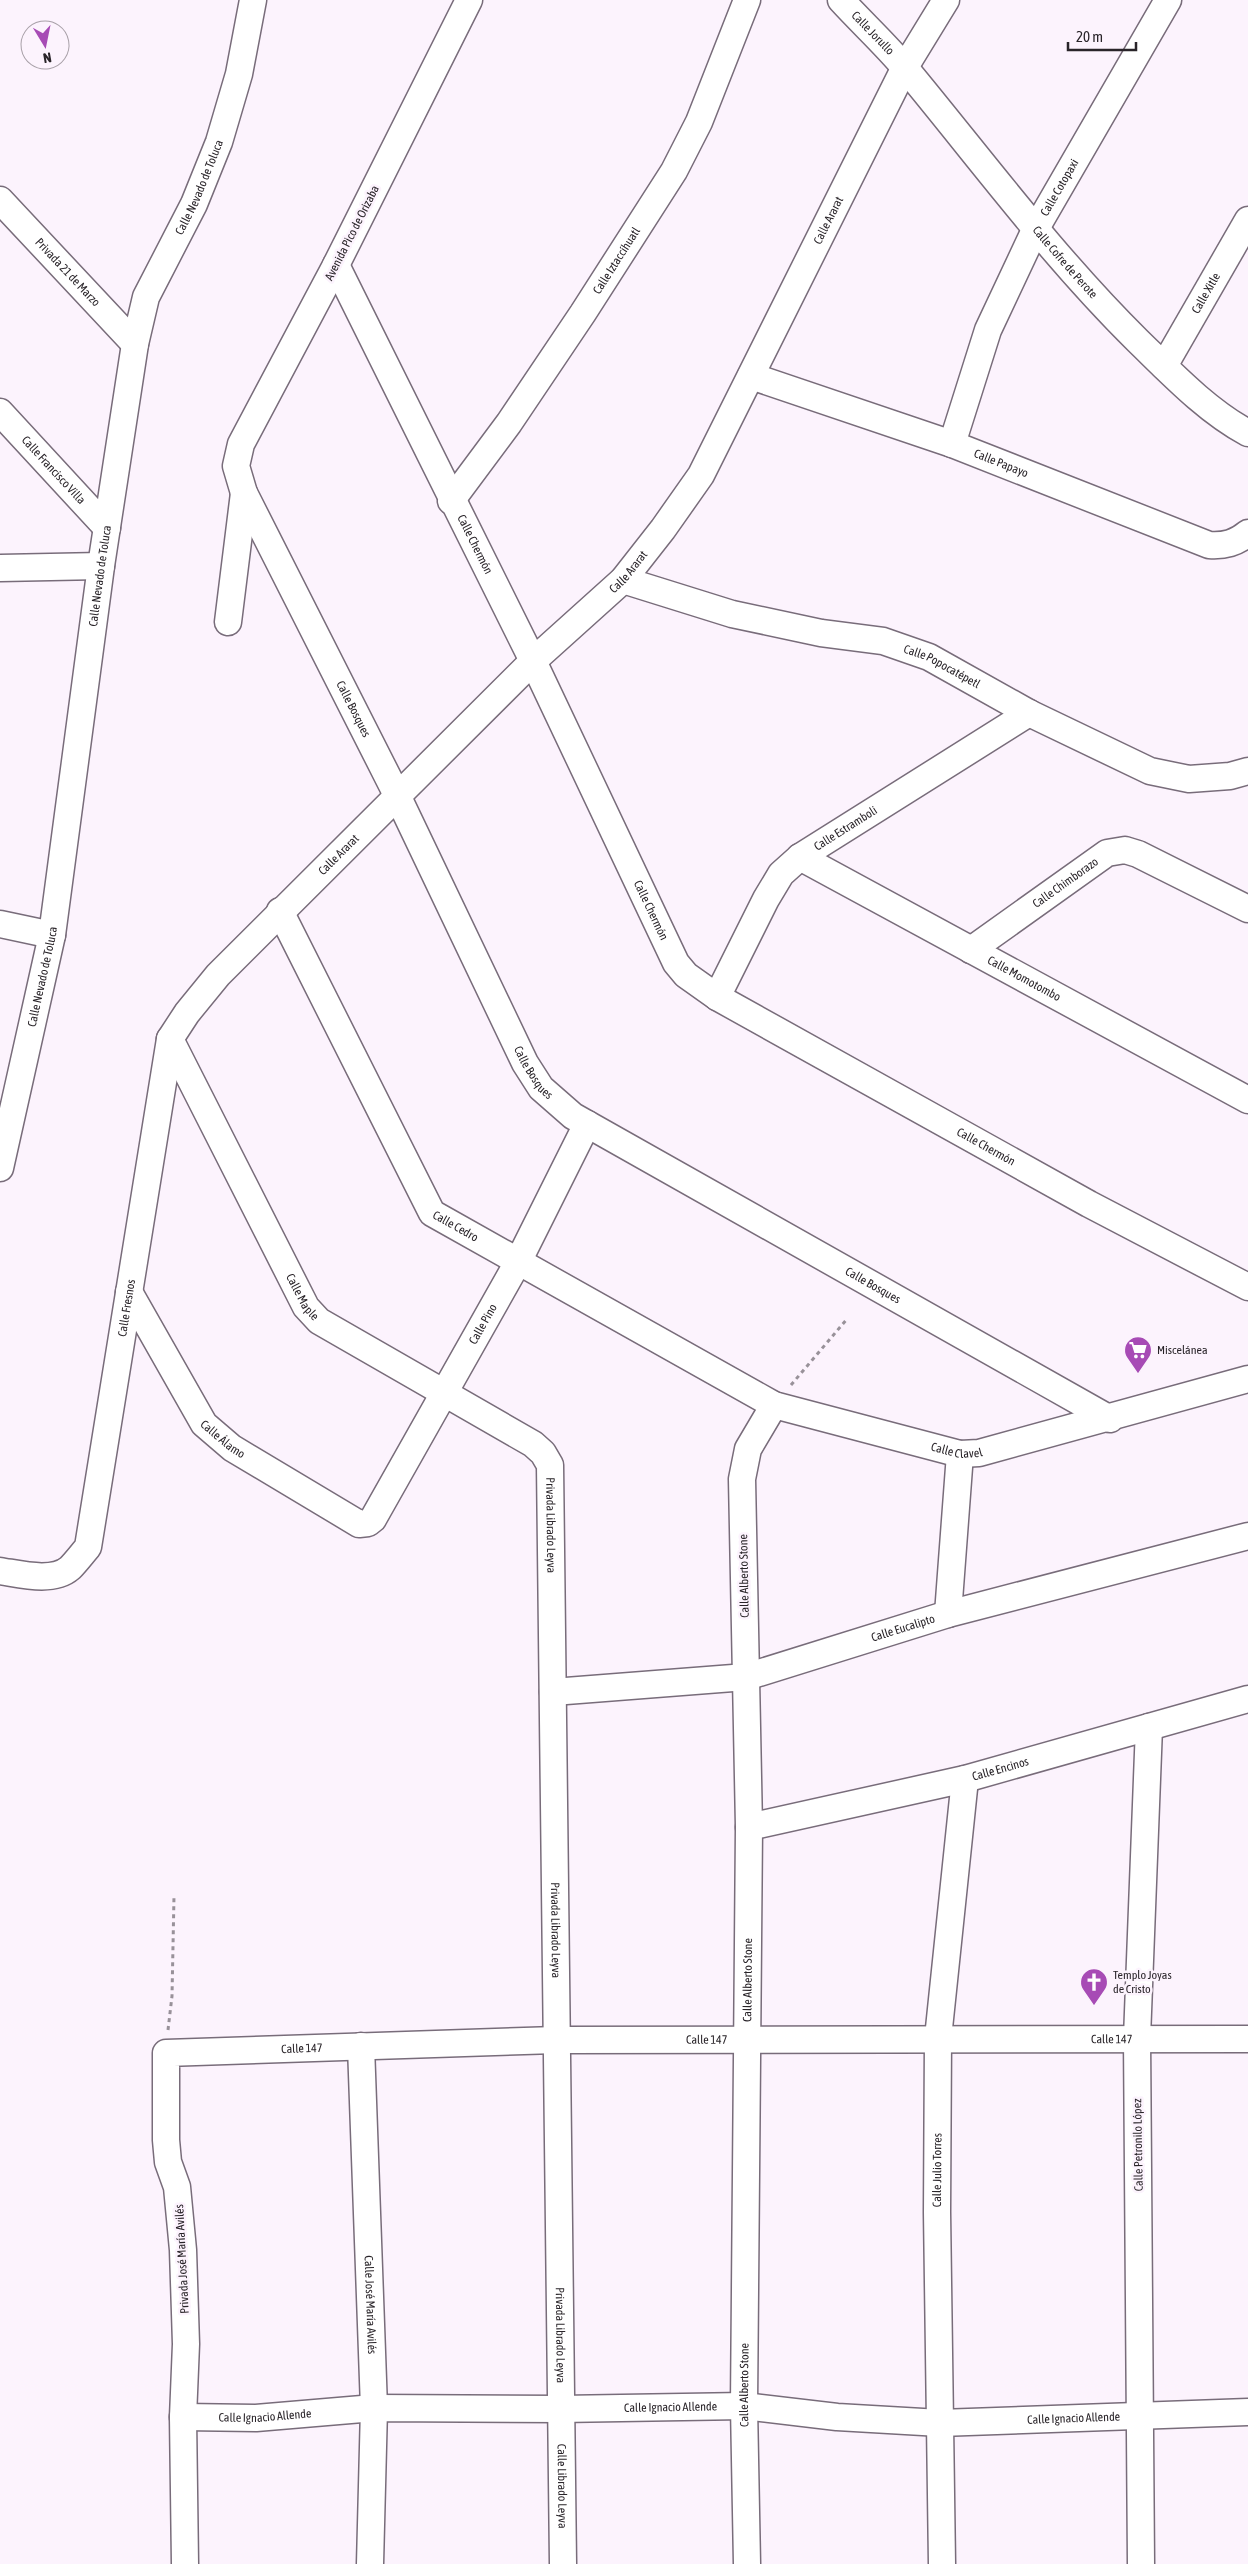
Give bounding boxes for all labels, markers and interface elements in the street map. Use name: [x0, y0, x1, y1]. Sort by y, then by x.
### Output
street label: Calle Jorullo: [849, 8, 897, 58]
north arrow: [20, 20, 70, 70]
scale bar: [1068, 20, 1136, 52]
text: 20 m: [1076, 28, 1103, 45]
text: N: [42, 49, 53, 66]
street label: Calle Nevado de Toluca: [172, 138, 226, 237]
street label: Calle Cotopaxi: [1038, 157, 1081, 219]
street label: Avenida Pico de Orizaba: [322, 183, 382, 283]
street label: Calle Ararat: [811, 194, 846, 246]
street label: Calle Cofre de Perote: [1030, 223, 1100, 301]
street label: Calle Iztaccíhuatl: [590, 224, 644, 297]
street label: Privada 21 de Marzo: [32, 235, 103, 310]
street label: Calle Xitle: [1189, 270, 1223, 316]
street label: Calle Francisco Villa: [19, 433, 88, 507]
street label: Calle Papayo: [972, 446, 1031, 480]
street label: Calle Chermón: [454, 512, 496, 576]
street label: Calle Nevado de Toluca: [86, 524, 114, 627]
street label: Calle Ararat: [606, 547, 651, 596]
street label: Calle Popocatépetl: [902, 642, 983, 692]
street label: Calle Bosques: [333, 679, 373, 739]
street label: Calle Estramboli: [811, 803, 880, 853]
street label: Calle Ararat: [316, 831, 362, 878]
street label: Calle Chimborazo: [1030, 854, 1101, 911]
street label: Calle Chermón: [631, 878, 671, 942]
street label: Calle Nevado de Toluca: [25, 926, 60, 1028]
street label: Calle Momotombo: [985, 953, 1064, 1004]
street label: Calle Bosques: [511, 1044, 556, 1102]
street label: Calle Chermón: [954, 1125, 1018, 1169]
street label: Calle Cedro: [430, 1208, 481, 1245]
street label: Calle Bosques: [843, 1264, 903, 1306]
street label: Calle Maple: [283, 1271, 322, 1323]
street label: Calle Fresnos: [115, 1278, 138, 1338]
street label: Calle Pino: [466, 1301, 500, 1347]
supermarket icon: Miscelánea: [1123, 1335, 1153, 1374]
place label: Miscelánea: [1157, 1343, 1208, 1357]
street label: Calle Álamo: [198, 1417, 248, 1461]
street label: Calle Clavel: [930, 1440, 985, 1461]
street label: Privada Librado Leyva: [543, 1477, 558, 1573]
street label: Calle Alberto Stone: [736, 1534, 752, 1618]
street label: Calle Eucalipto: [869, 1611, 937, 1645]
street label: Calle Encinos: [970, 1754, 1030, 1784]
street label: Privada Librado Leyva: [548, 1882, 563, 1978]
street label: Calle Alberto Stone: [740, 1938, 755, 2022]
church icon: Templo Joyas de Cristo: [1079, 1967, 1109, 2006]
place label: Templo Joyas de Cristo: [1113, 1968, 1172, 1996]
street label: Calle 147: [1091, 2032, 1133, 2046]
street label: Calle 147: [686, 2033, 728, 2047]
street label: Calle 147: [281, 2041, 323, 2056]
street label: Calle Petronilo López: [1130, 2098, 1146, 2192]
street label: Calle Julio Torres: [930, 2133, 944, 2207]
street label: Privada José María Avilés: [172, 2204, 192, 2314]
street label: Calle José María Avilés: [362, 2255, 379, 2354]
street label: Privada Librado Leyva: [553, 2287, 568, 2383]
street label: Calle Alberto Stone: [737, 2343, 752, 2427]
street label: Calle Ignacio Allende: [624, 2399, 717, 2415]
street label: Calle Ignacio Allende: [218, 2406, 312, 2425]
street label: Calle Ignacio Allende: [1027, 2410, 1120, 2427]
street label: Calle Librado Leyva: [555, 2444, 570, 2529]

